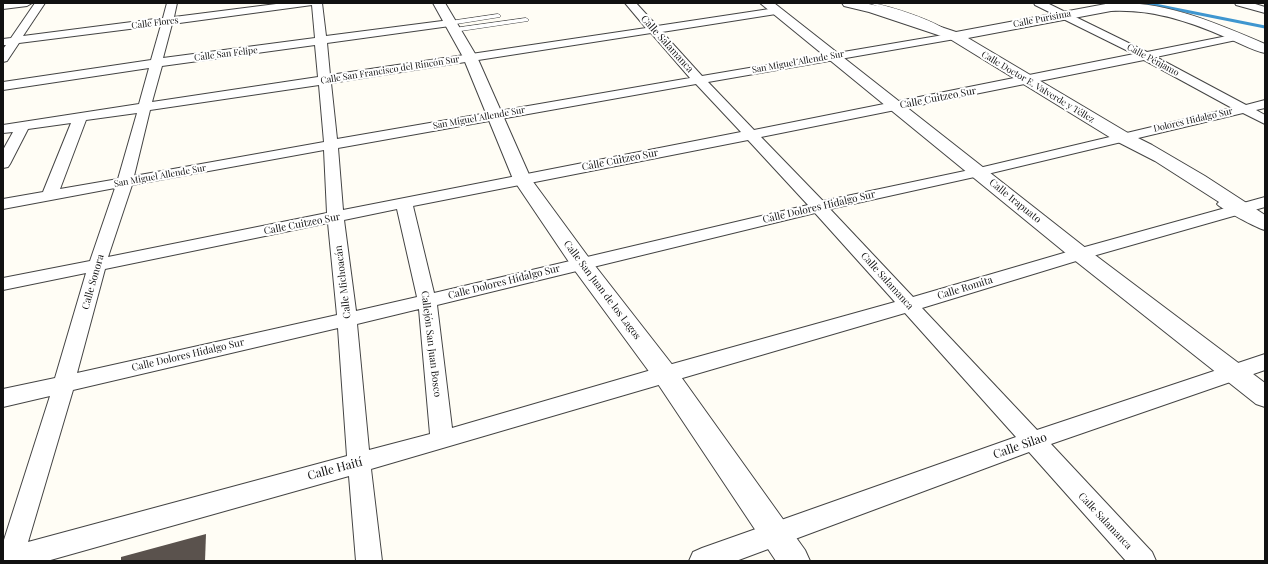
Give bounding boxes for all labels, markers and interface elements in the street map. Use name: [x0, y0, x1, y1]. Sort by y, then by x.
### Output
street label: Calle Purísima: [1012, 8, 1072, 30]
street label: Calle Salamanca: [638, 13, 696, 75]
street label: Calle Flores: [131, 15, 179, 31]
street label: Calle Pénjamo: [1125, 42, 1181, 78]
street label: Calle San Felipe: [194, 45, 258, 63]
street label: San Miguel Allende Sur: [751, 49, 845, 75]
street label: Calle Doctor E. Valverde y Téllez: [979, 49, 1097, 125]
street label: Calle San Francisco del Rincón Sur: [320, 54, 460, 86]
street label: Calle Cuitzeo Sur: [899, 85, 977, 111]
street label: San Miguel Allende Sur: [432, 105, 526, 131]
street label: Dolores Hidalgo Sur: [1152, 106, 1234, 134]
street label: Calle Cuitzeo Sur: [581, 147, 659, 173]
street label: San Miguel Allende Sur: [113, 163, 207, 189]
street label: Calle Irapuato: [987, 176, 1043, 226]
street label: Calle Dolores Hidalgo Sur: [762, 188, 876, 226]
street label: Calle Cuitzeo Sur: [263, 211, 341, 237]
street label: Calle San Juan de los Lagos: [561, 238, 643, 342]
street label: Calle Michoacán: [333, 245, 353, 319]
street label: Calle Salamanca: [858, 250, 916, 312]
street label: Calle Sonora: [79, 253, 107, 311]
street label: Calle Dolores Hidalgo Sur: [447, 262, 561, 302]
street label: Calle Romita: [936, 274, 994, 302]
street label: Callejón San Juan Bosco: [419, 290, 443, 398]
street label: Calle Dolores Hidalgo Sur: [131, 336, 245, 374]
street label: Calle Silao: [991, 430, 1049, 462]
street label: Calle Haití: [306, 455, 364, 483]
street label: Calle Salamanca: [1076, 490, 1134, 552]

